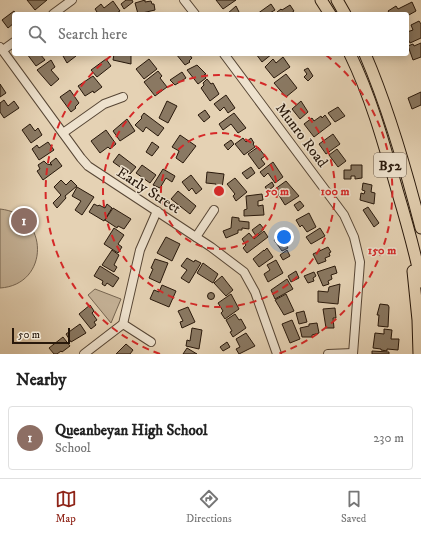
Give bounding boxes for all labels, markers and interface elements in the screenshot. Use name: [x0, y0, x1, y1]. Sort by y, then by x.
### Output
search box: [12, 12, 409, 56]
icon: search: [26, 23, 48, 45]
text: Search here: [58, 25, 127, 44]
street label: Munro Road: [271, 99, 332, 172]
road number: B52: [374, 153, 406, 177]
street label: Early Street: [113, 163, 185, 218]
centre of rings: [212, 184, 226, 198]
text: 50 m: [264, 184, 289, 199]
text: 100 m: [321, 184, 349, 199]
pin: 1: [11, 206, 37, 236]
your location: [274, 227, 294, 247]
text: 150 m: [368, 243, 396, 258]
scale bar: [12, 326, 70, 345]
text: 50 m: [18, 328, 40, 342]
text: Nearby: [16, 369, 66, 391]
text: Queanbeyan High School: [55, 421, 208, 440]
text: 1: [28, 430, 32, 446]
text: 230 m: [373, 430, 404, 446]
text: School: [55, 440, 91, 456]
tab: Map: [55, 488, 77, 526]
tab: Directions: [186, 488, 232, 526]
tab: Saved: [341, 488, 366, 526]

